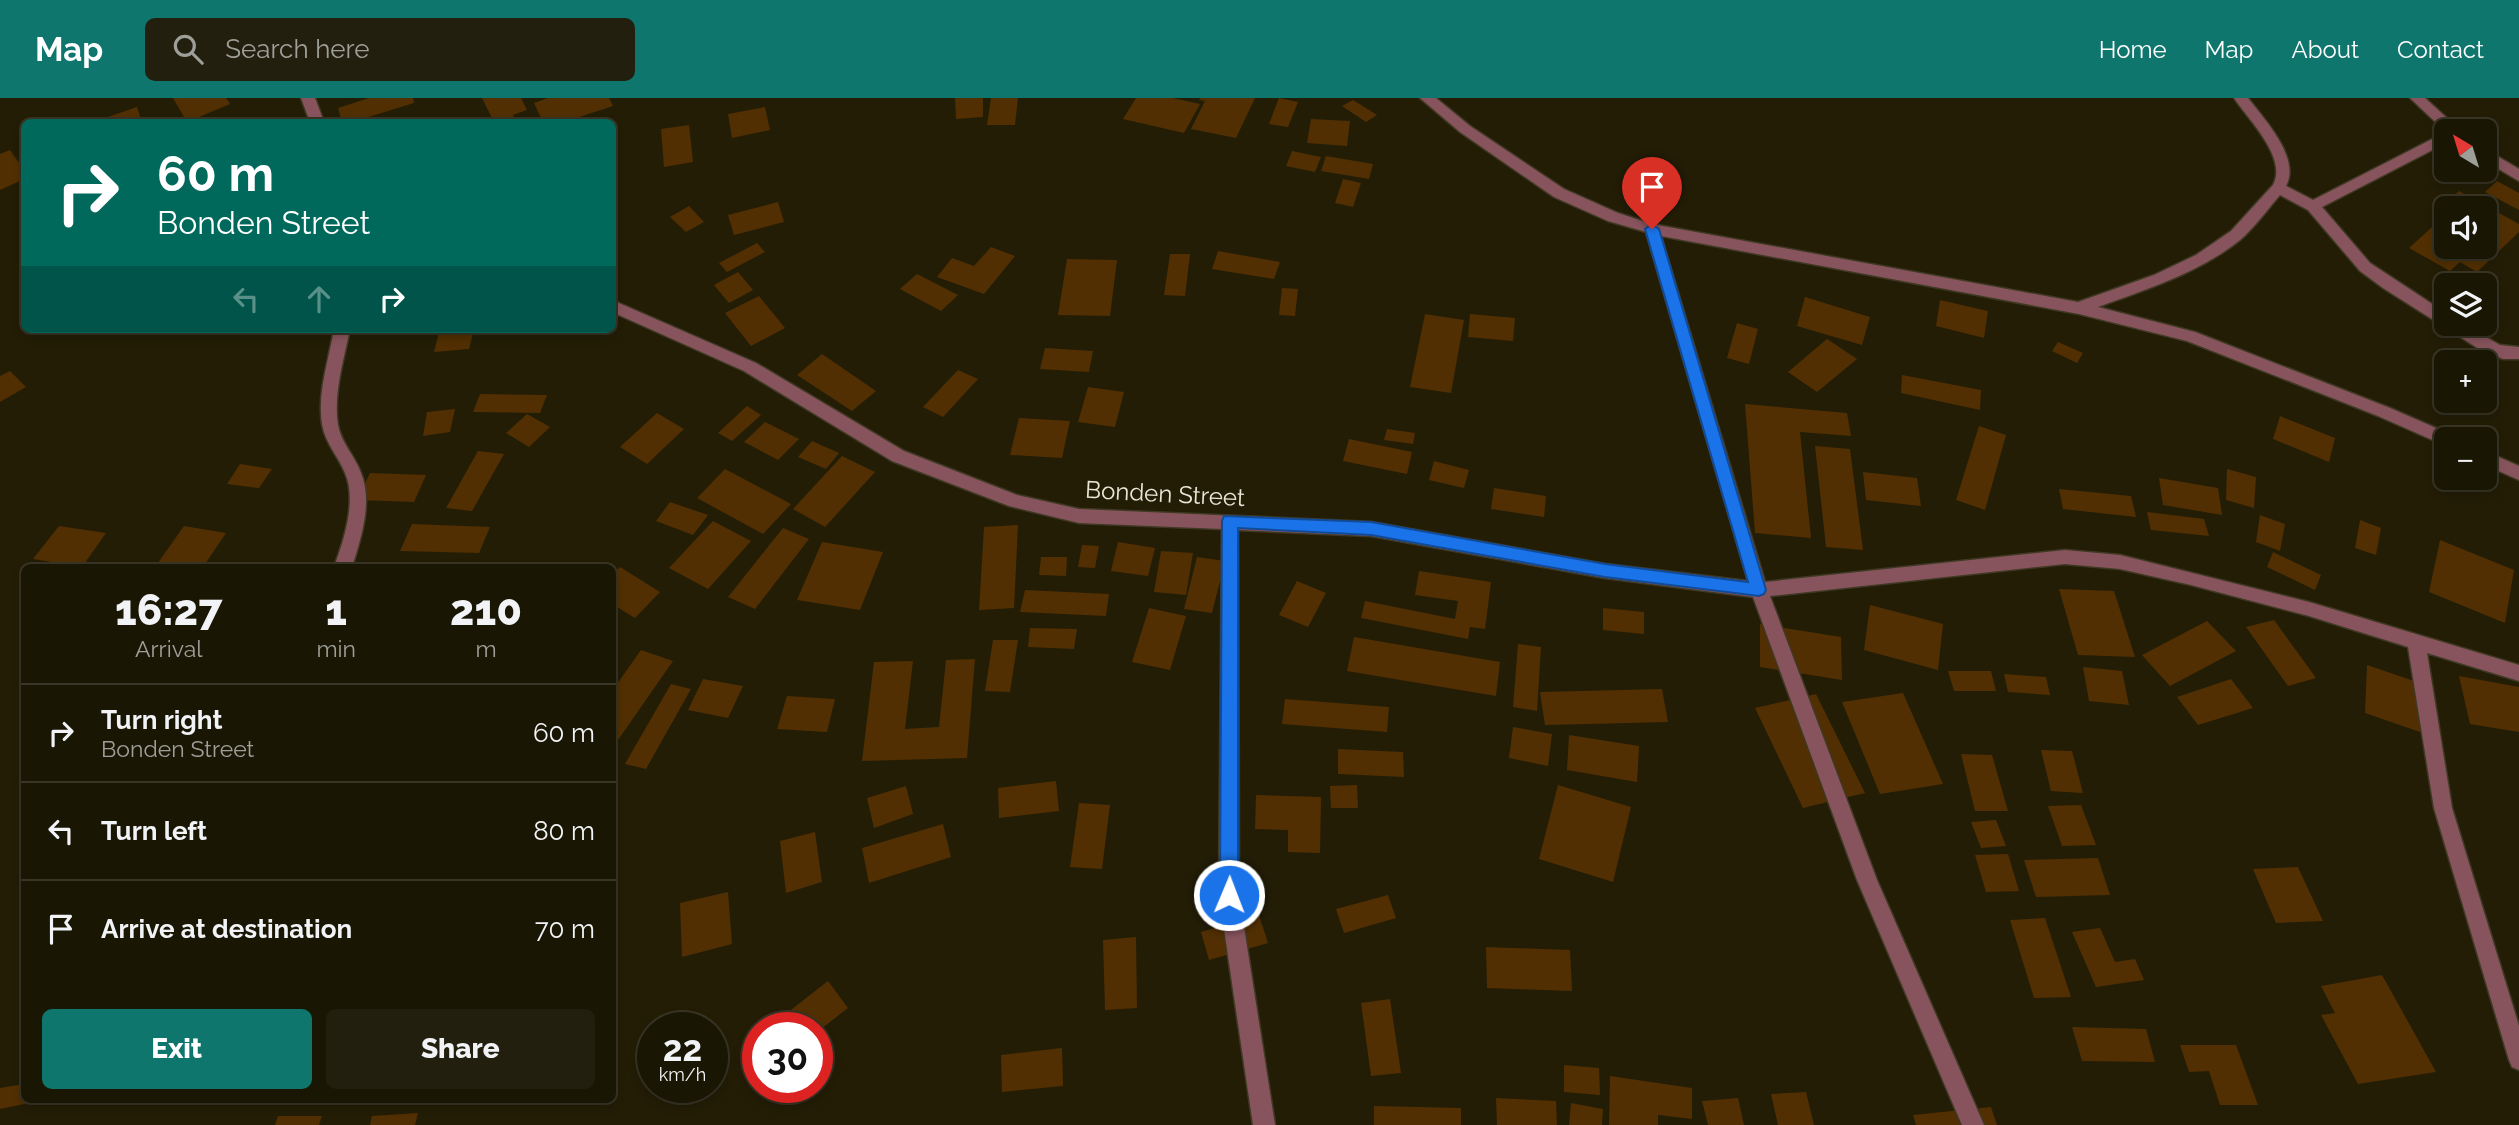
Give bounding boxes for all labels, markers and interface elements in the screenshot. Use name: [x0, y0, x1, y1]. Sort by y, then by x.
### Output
search box: [145, 18, 635, 81]
text: Map: [35, 30, 103, 69]
icon: search: [169, 30, 207, 68]
text: Search here: [225, 34, 370, 64]
text: Home: [2099, 35, 2167, 64]
text: Map: [2205, 35, 2253, 64]
text: About: [2291, 35, 2359, 64]
text: Contact: [2397, 35, 2484, 64]
north arrow: [2434, 119, 2497, 182]
map controls: [2434, 119, 2497, 490]
text: 60 m: [157, 145, 274, 202]
icon: right: [42, 147, 133, 238]
pin: [1622, 157, 1682, 229]
icon: arrive: [1633, 168, 1671, 206]
button: sound: [2434, 196, 2497, 259]
text: Bonden Street: [157, 204, 370, 241]
button: layers: [2434, 273, 2497, 336]
icon: left: [227, 280, 265, 318]
icon: ahead: [300, 280, 338, 318]
icon: right: [373, 280, 411, 318]
button: +: [2434, 350, 2497, 413]
button: −: [2434, 427, 2497, 490]
street label: Bonden Street: [1084, 475, 1246, 512]
text: 16:27: [115, 586, 222, 635]
text: 1: [325, 586, 347, 635]
text: 210: [450, 586, 522, 635]
text: Arrival: [135, 635, 202, 662]
text: min: [316, 635, 356, 662]
text: m: [475, 635, 497, 662]
text: Turn right: [101, 705, 222, 735]
icon: right: [42, 714, 80, 752]
text: 60 m: [533, 718, 595, 748]
text: Bonden Street: [101, 735, 254, 762]
icon: left: [42, 812, 80, 850]
text: Turn left: [101, 816, 207, 846]
text: 80 m: [533, 816, 595, 846]
position arrow: [1192, 858, 1266, 932]
icon: arrive: [42, 910, 80, 948]
text: Arrive at destination: [101, 914, 352, 944]
text: 70 m: [535, 914, 595, 944]
button: Exit: [42, 1009, 312, 1089]
button: Share: [326, 1009, 595, 1089]
speed limit sign: 30: [742, 1012, 833, 1103]
text: 22: [663, 1028, 702, 1069]
text: km/h: [659, 1064, 706, 1085]

